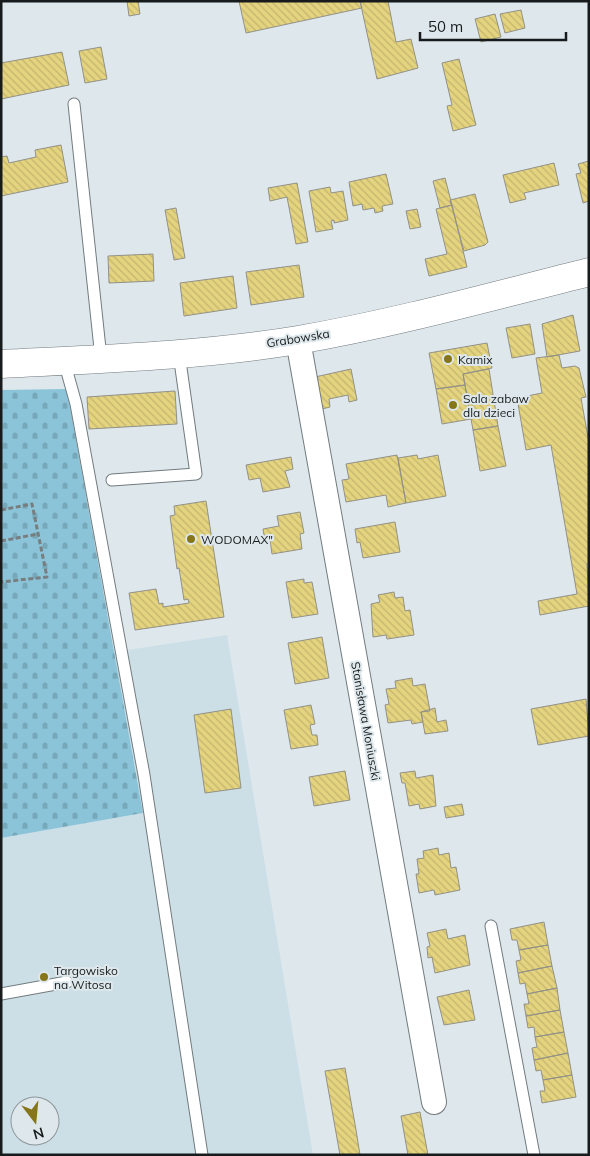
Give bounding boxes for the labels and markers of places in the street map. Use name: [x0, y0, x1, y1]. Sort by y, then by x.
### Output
place label: Kamix: [458, 352, 493, 367]
marker: Kamix: [442, 353, 454, 365]
place label: Sala zabaw dla dzieci: [463, 391, 530, 420]
marker: Sala zabaw dla dzieci: [447, 399, 459, 411]
place label: WODOMAX": [201, 532, 273, 547]
marker: WODOMAX": [185, 533, 197, 545]
place label: Targowisko na Witosa: [54, 963, 118, 992]
marker: Targowisko na Witosa: [38, 971, 50, 983]

